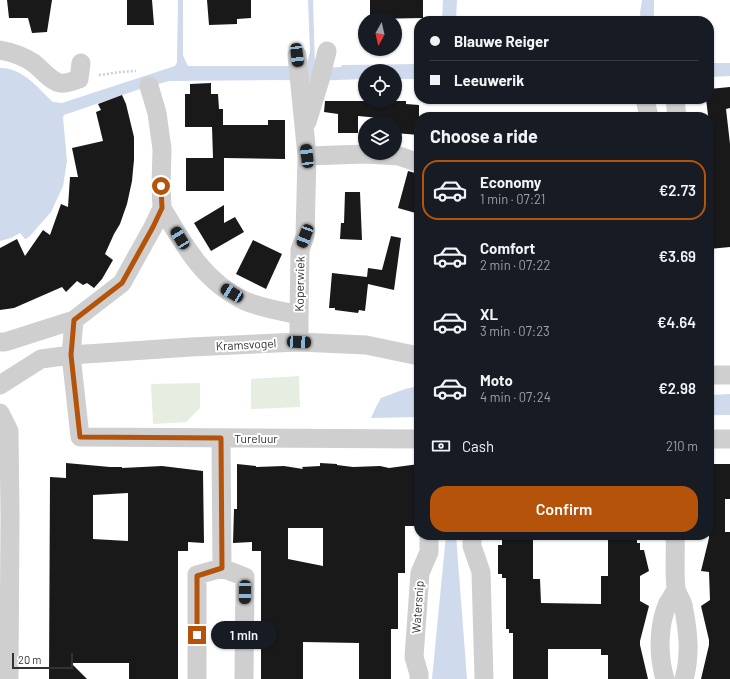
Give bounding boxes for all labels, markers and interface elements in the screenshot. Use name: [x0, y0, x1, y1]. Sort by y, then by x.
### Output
north arrow: [358, 12, 402, 56]
map controls: [358, 12, 402, 160]
text: Blauwe Reiger: [454, 32, 549, 50]
car: [290, 42, 304, 68]
button: locate: [358, 64, 402, 108]
text: Leeuwerik: [454, 71, 524, 89]
button: layers: [358, 116, 402, 160]
text: Choose a ride: [430, 125, 538, 147]
car: [300, 143, 314, 169]
icon: car: [432, 172, 468, 208]
text: Economy: [480, 173, 541, 191]
route start: [152, 177, 170, 195]
text: €2.73: [659, 181, 696, 199]
text: 1 min · 07:21: [480, 191, 545, 207]
car: [295, 223, 315, 249]
car: [169, 225, 191, 251]
icon: car: [432, 238, 468, 274]
text: Comfort: [480, 239, 535, 257]
text: €3.69: [659, 247, 696, 265]
street label: Koperwiek: [292, 256, 306, 312]
text: 2 min · 07:22: [480, 257, 550, 273]
car: [219, 282, 245, 304]
icon: car: [432, 304, 468, 340]
text: XL: [480, 305, 498, 323]
text: €4.64: [657, 313, 696, 331]
text: 3 min · 07:23: [480, 323, 550, 339]
street label: Kramsvogel: [215, 335, 277, 353]
car: [287, 335, 311, 349]
icon: car: [432, 370, 468, 406]
text: Moto: [480, 371, 513, 389]
text: €2.98: [658, 379, 696, 397]
text: 4 min · 07:24: [480, 389, 551, 405]
street label: Tureluur: [234, 431, 278, 445]
icon: cash: [430, 435, 452, 457]
text: Cash: [462, 437, 494, 455]
text: 210 m: [666, 438, 698, 454]
button: Confirm: [430, 486, 698, 532]
car: [239, 580, 251, 604]
street label: Watersnip: [408, 580, 426, 634]
callout: 1 min: [211, 621, 277, 649]
route end: [188, 626, 206, 644]
text: 1 min: [230, 627, 258, 643]
scale bar: [12, 651, 73, 670]
text: 20 m: [18, 653, 41, 666]

